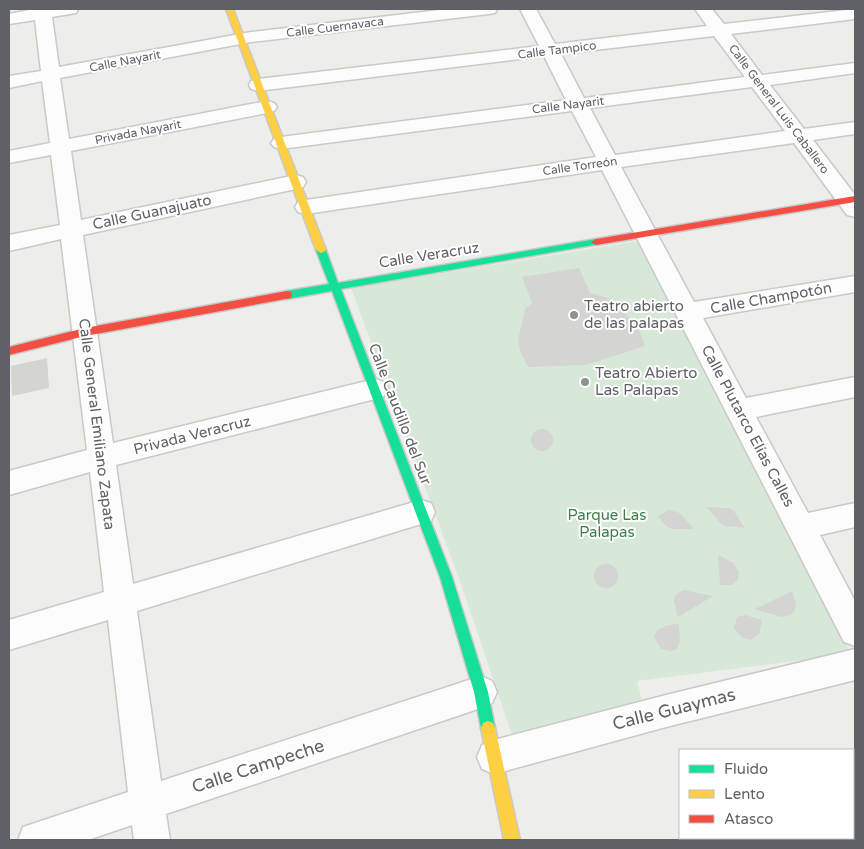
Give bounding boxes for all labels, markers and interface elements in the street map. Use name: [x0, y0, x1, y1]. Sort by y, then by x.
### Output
street label: Calle Cuernavaca: [286, 14, 384, 40]
street label: Calle Tampico: [517, 38, 597, 62]
street label: Calle General Luis Caballero: [726, 42, 832, 176]
street label: Calle Nayarit: [88, 47, 162, 75]
street label: Calle Nayarit: [531, 94, 605, 116]
street label: Privada Nayarit: [94, 117, 183, 147]
street label: Calle Torreón: [542, 154, 618, 178]
street label: Calle Guanajuato: [91, 191, 213, 233]
street label: Calle Veracruz: [378, 238, 480, 272]
street label: Calle Champotón: [709, 278, 833, 318]
place label: Teatro abierto de las palapas: [584, 297, 684, 332]
marker: Teatro abierto de las palapas: [568, 309, 580, 321]
street label: Calle General Emiliano Zapata: [75, 317, 119, 531]
street label: Calle Caudillo del Sur: [365, 341, 435, 487]
street label: Calle Plutarco Elías Calles: [698, 342, 798, 510]
place label: Teatro Abierto Las Palapas: [595, 364, 697, 399]
marker: Teatro Abierto Las Palapas: [579, 376, 591, 388]
street label: Privada Veracruz: [132, 412, 252, 458]
park label: Parque Las Palapas: [568, 506, 646, 541]
street label: Calle Guaymas: [610, 683, 738, 735]
street label: Calle Campeche: [189, 734, 327, 798]
legend: [679, 749, 854, 839]
text: Fluido: [724, 760, 768, 778]
text: Lento: [724, 785, 765, 803]
text: Atasco: [724, 810, 773, 828]

